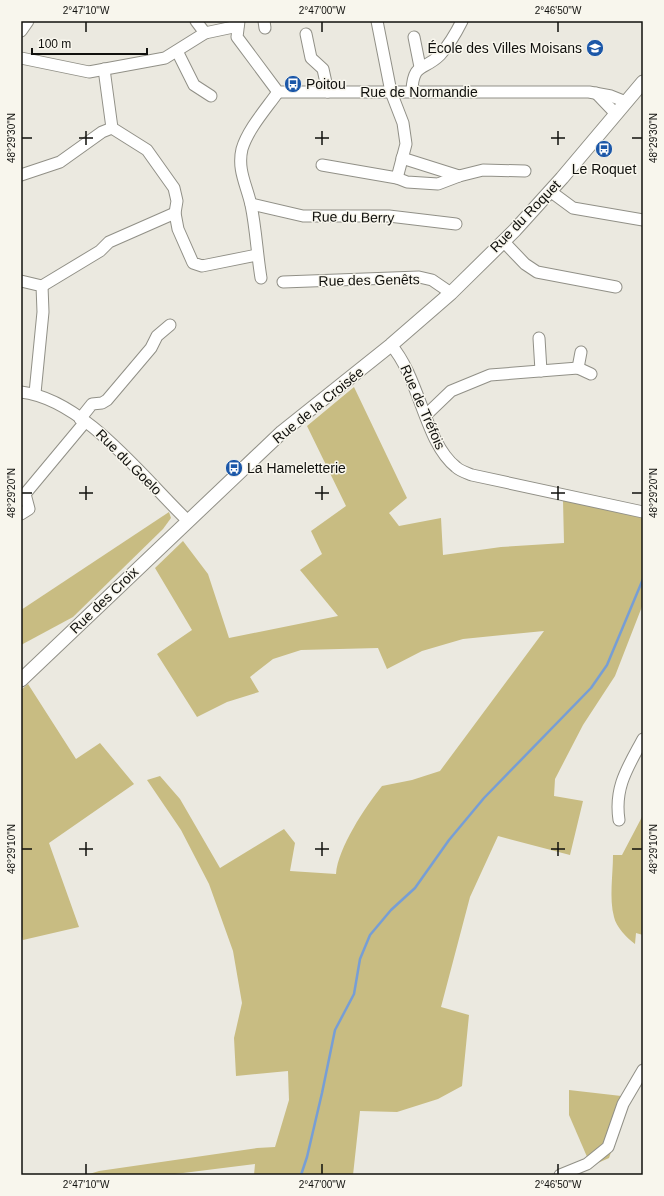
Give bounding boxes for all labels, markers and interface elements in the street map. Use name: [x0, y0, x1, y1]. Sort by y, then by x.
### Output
text: 2°47'10"W: [63, 5, 110, 16]
text: 2°47'00"W: [299, 5, 346, 16]
text: 2°46'50"W: [535, 5, 582, 16]
scale bar: [32, 30, 147, 56]
text: 100 m: [38, 37, 71, 51]
school or university icon: École des Villes Moisans: [585, 38, 605, 58]
place label: École des Villes Moisans: [427, 40, 582, 56]
bus stop icon: Poitou: [283, 74, 303, 94]
place label: Poitou: [306, 76, 346, 92]
street label: Rue de Normandie: [360, 84, 478, 100]
text: 48°29'30"N: [6, 113, 17, 163]
text: 48°29'30"N: [648, 113, 659, 163]
bus stop icon: Le Roquet: [594, 139, 614, 159]
place label: Le Roquet: [572, 161, 636, 177]
street label: Rue du Roquet: [487, 176, 564, 255]
street label: Rue du Berry: [312, 208, 394, 226]
street label: Rue des Genêts: [318, 271, 420, 289]
street label: Rue de Tréfois: [397, 362, 449, 452]
street label: Rue de la Croisée: [269, 363, 367, 446]
street label: Rue du Goelo: [93, 426, 165, 498]
bus stop icon: La Hameletterie: [224, 458, 244, 478]
place label: La Hameletterie: [247, 460, 346, 476]
text: 48°29'20"N: [6, 468, 17, 518]
text: 48°29'20"N: [648, 468, 659, 518]
street label: Rue des Croix: [67, 563, 141, 637]
text: 48°29'10"N: [6, 824, 17, 874]
text: 48°29'10"N: [648, 824, 659, 874]
text: 2°47'10"W: [63, 1179, 110, 1190]
text: 2°47'00"W: [299, 1179, 346, 1190]
text: 2°46'50"W: [535, 1179, 582, 1190]

